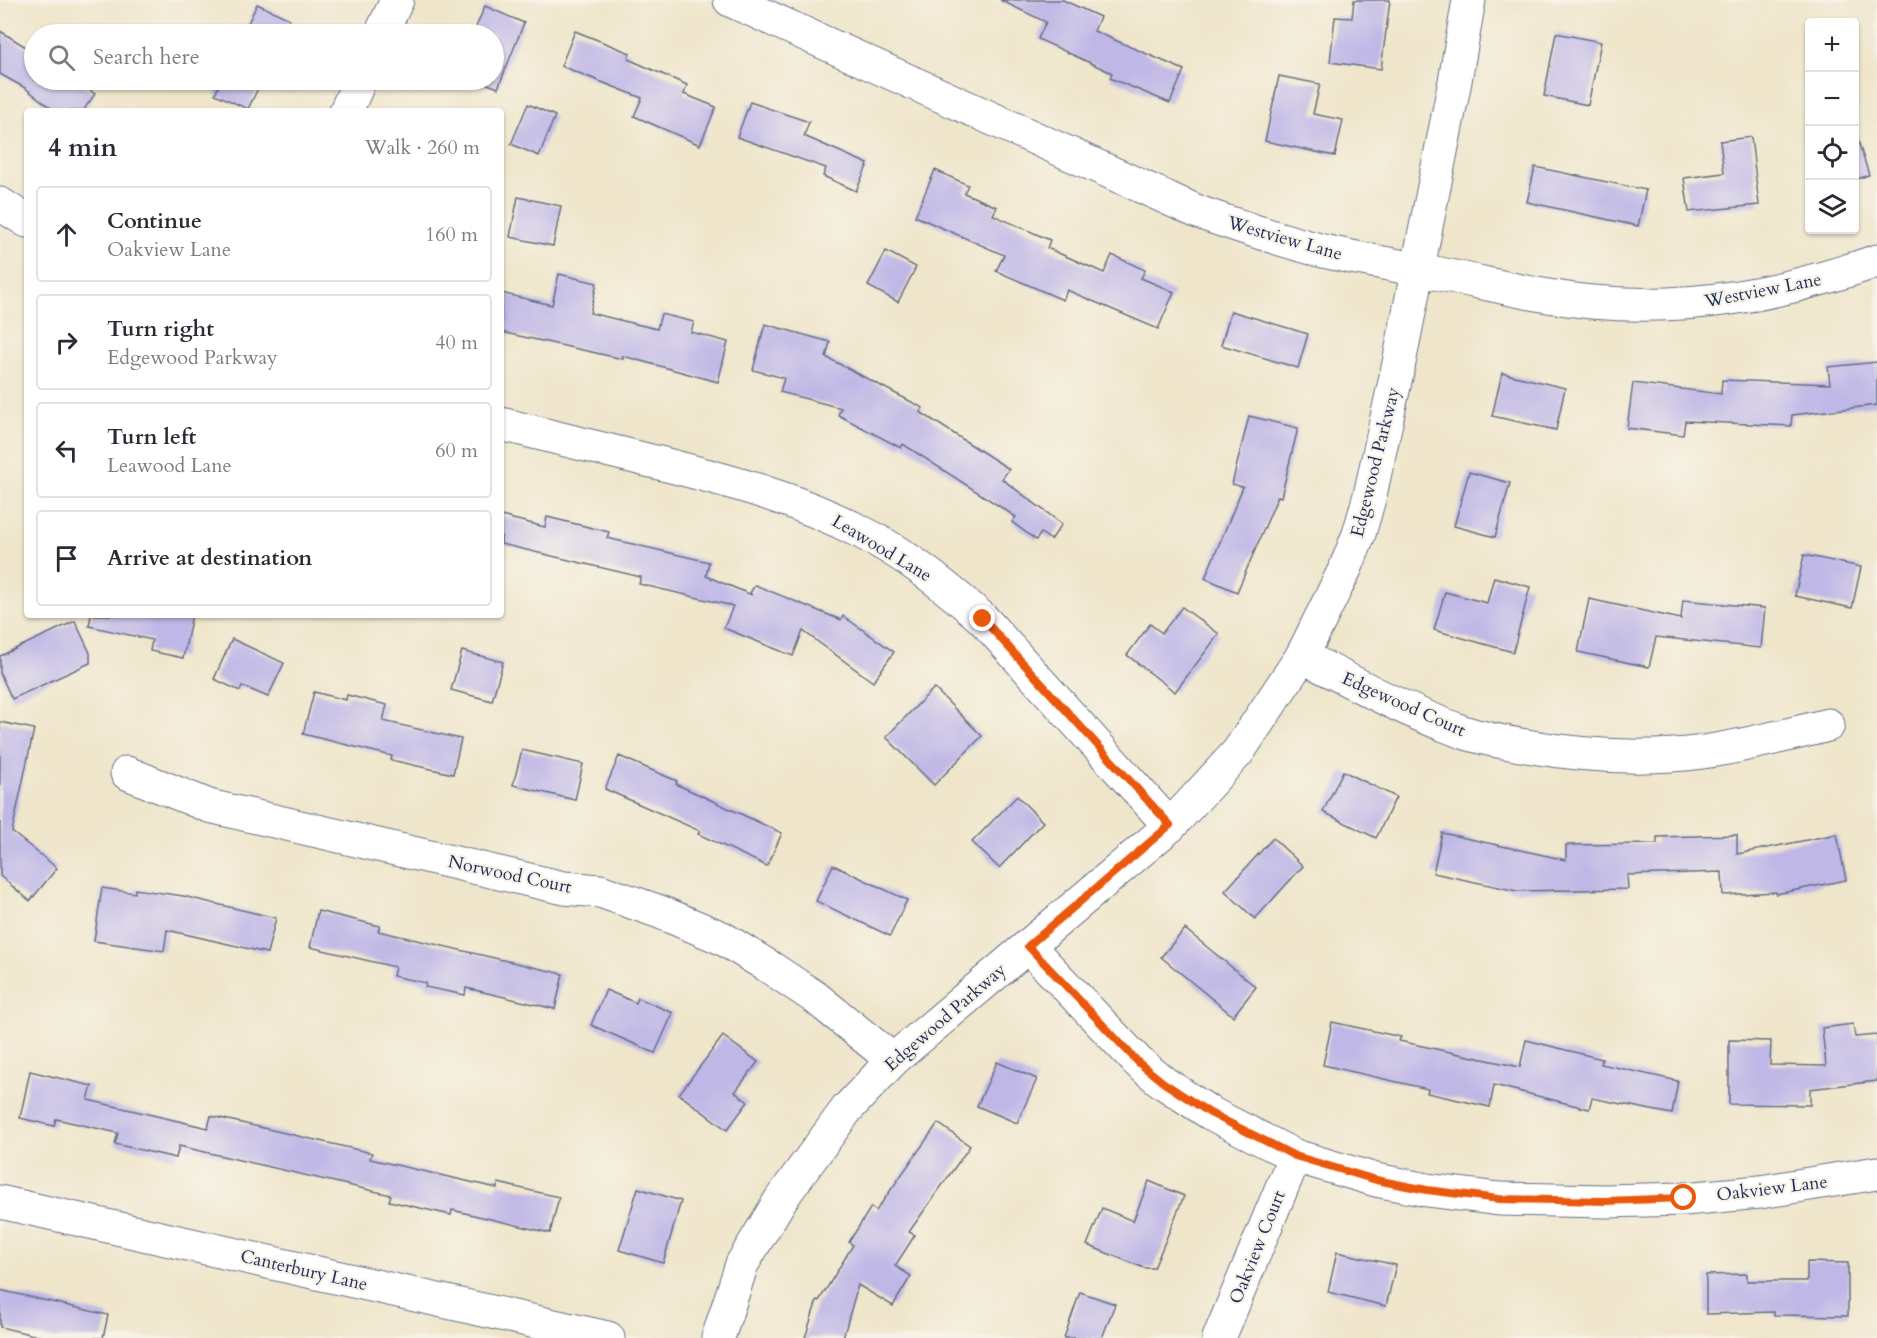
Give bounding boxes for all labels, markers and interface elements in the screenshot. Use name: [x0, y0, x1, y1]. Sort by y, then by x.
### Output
map controls: [1805, 18, 1859, 234]
button: +: [1805, 18, 1859, 72]
search box: [24, 24, 504, 90]
icon: search: [45, 41, 78, 74]
text: Search here: [93, 42, 200, 72]
button: −: [1805, 72, 1859, 126]
button: locate: [1805, 126, 1859, 180]
text: 4 min: [48, 130, 117, 165]
text: Walk · 260 m: [365, 134, 480, 161]
button: layers: [1805, 180, 1859, 234]
text: Continue: [107, 206, 202, 236]
street label: Westview Lane: [1224, 210, 1345, 267]
icon: ahead: [50, 218, 83, 251]
text: 160 m: [425, 221, 478, 248]
text: Oakview Lane: [107, 236, 231, 263]
street label: Westview Lane: [1702, 267, 1824, 314]
text: Turn right: [107, 314, 214, 344]
icon: right: [50, 326, 83, 359]
text: 40 m: [435, 329, 478, 356]
text: Edgewood Parkway: [107, 344, 278, 371]
street label: Edgewood Parkway: [1345, 384, 1406, 540]
text: Turn left: [107, 422, 196, 452]
icon: left: [50, 434, 83, 467]
text: 60 m: [435, 437, 478, 464]
text: Leawood Lane: [107, 452, 232, 479]
street label: Leawood Lane: [827, 509, 936, 588]
icon: arrive: [50, 542, 83, 575]
text: Arrive at destination: [107, 543, 312, 573]
route end: [969, 605, 995, 631]
street label: Edgewood Court: [1338, 666, 1470, 743]
street label: Norwood Court: [446, 849, 574, 900]
street label: Edgewood Parkway: [879, 957, 1012, 1077]
street label: Oakview Lane: [1715, 1169, 1829, 1208]
route start: [1670, 1184, 1696, 1210]
street label: Oakview Court: [1223, 1186, 1292, 1308]
street label: Canterbury Lane: [238, 1244, 370, 1297]

